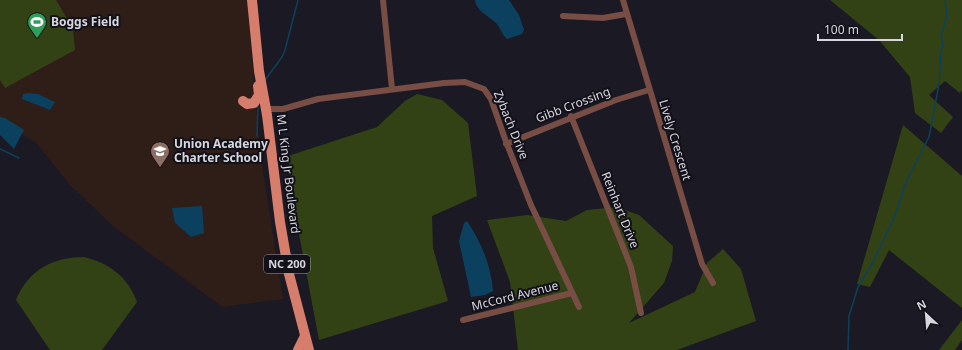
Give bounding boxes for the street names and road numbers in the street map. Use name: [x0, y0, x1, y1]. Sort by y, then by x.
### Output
street label: Gibb Crossing: [533, 83, 613, 127]
street label: Zybach Drive: [490, 88, 533, 162]
street label: Lively Crescent: [655, 97, 696, 183]
street label: M L King Jr Boulevard: [273, 113, 304, 235]
street label: Reinhart Drive: [597, 169, 644, 251]
road number: NC 200: [264, 255, 310, 273]
street label: McCord Avenue: [470, 276, 560, 315]

